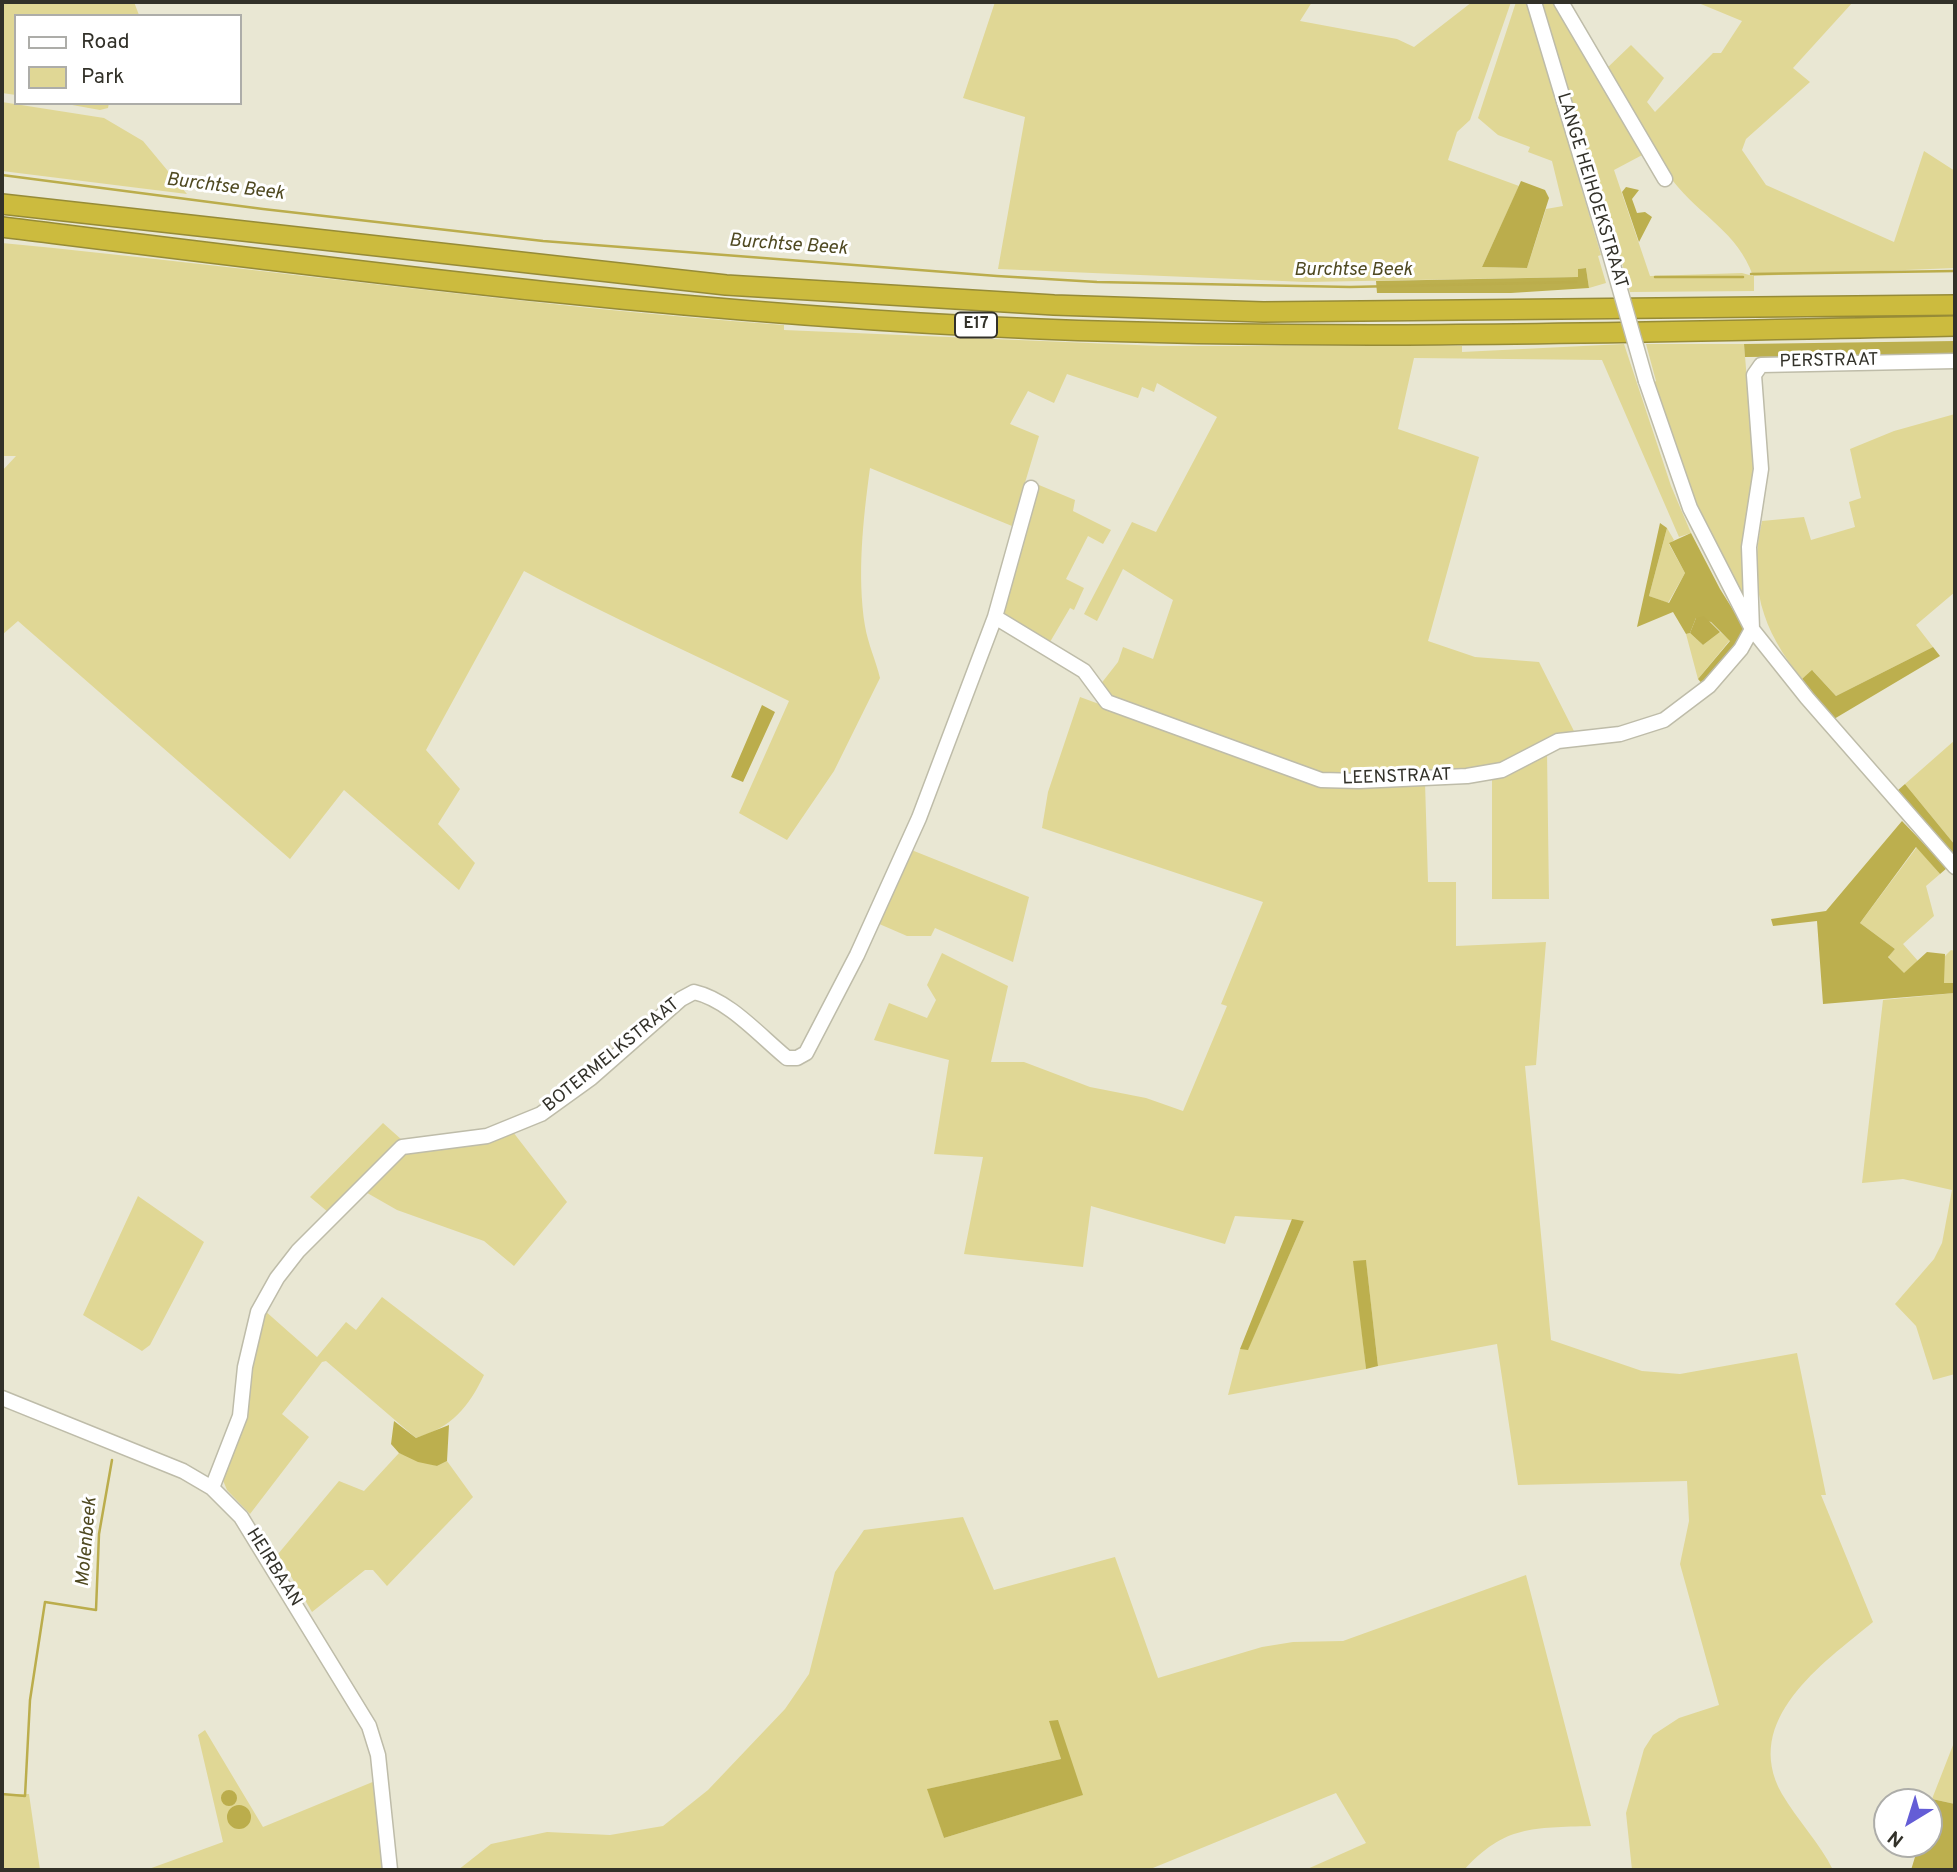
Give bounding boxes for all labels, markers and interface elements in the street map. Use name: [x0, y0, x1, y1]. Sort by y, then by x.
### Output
legend: [14, 14, 242, 105]
text: Road: [81, 29, 130, 56]
text: Park: [81, 64, 124, 91]
street label: LANGE HEIHOEKSTRAAT: [1551, 90, 1631, 292]
water label: Burchtse Beek: [165, 169, 285, 207]
water label: Burchtse Beek: [728, 230, 848, 262]
water label: Burchtse Beek: [1294, 260, 1412, 282]
road number: E17: [955, 312, 997, 338]
street label: PERSTRAAT: [1779, 350, 1879, 374]
street label: LEENSTRAAT: [1342, 765, 1452, 791]
street label: BOTERMELKSTRAAT: [540, 994, 684, 1118]
water label: Molenbeek: [73, 1496, 103, 1588]
street label: HEIRBAAN: [240, 1525, 306, 1611]
north arrow: [1873, 1788, 1943, 1858]
text: N: [1884, 1824, 1909, 1852]

